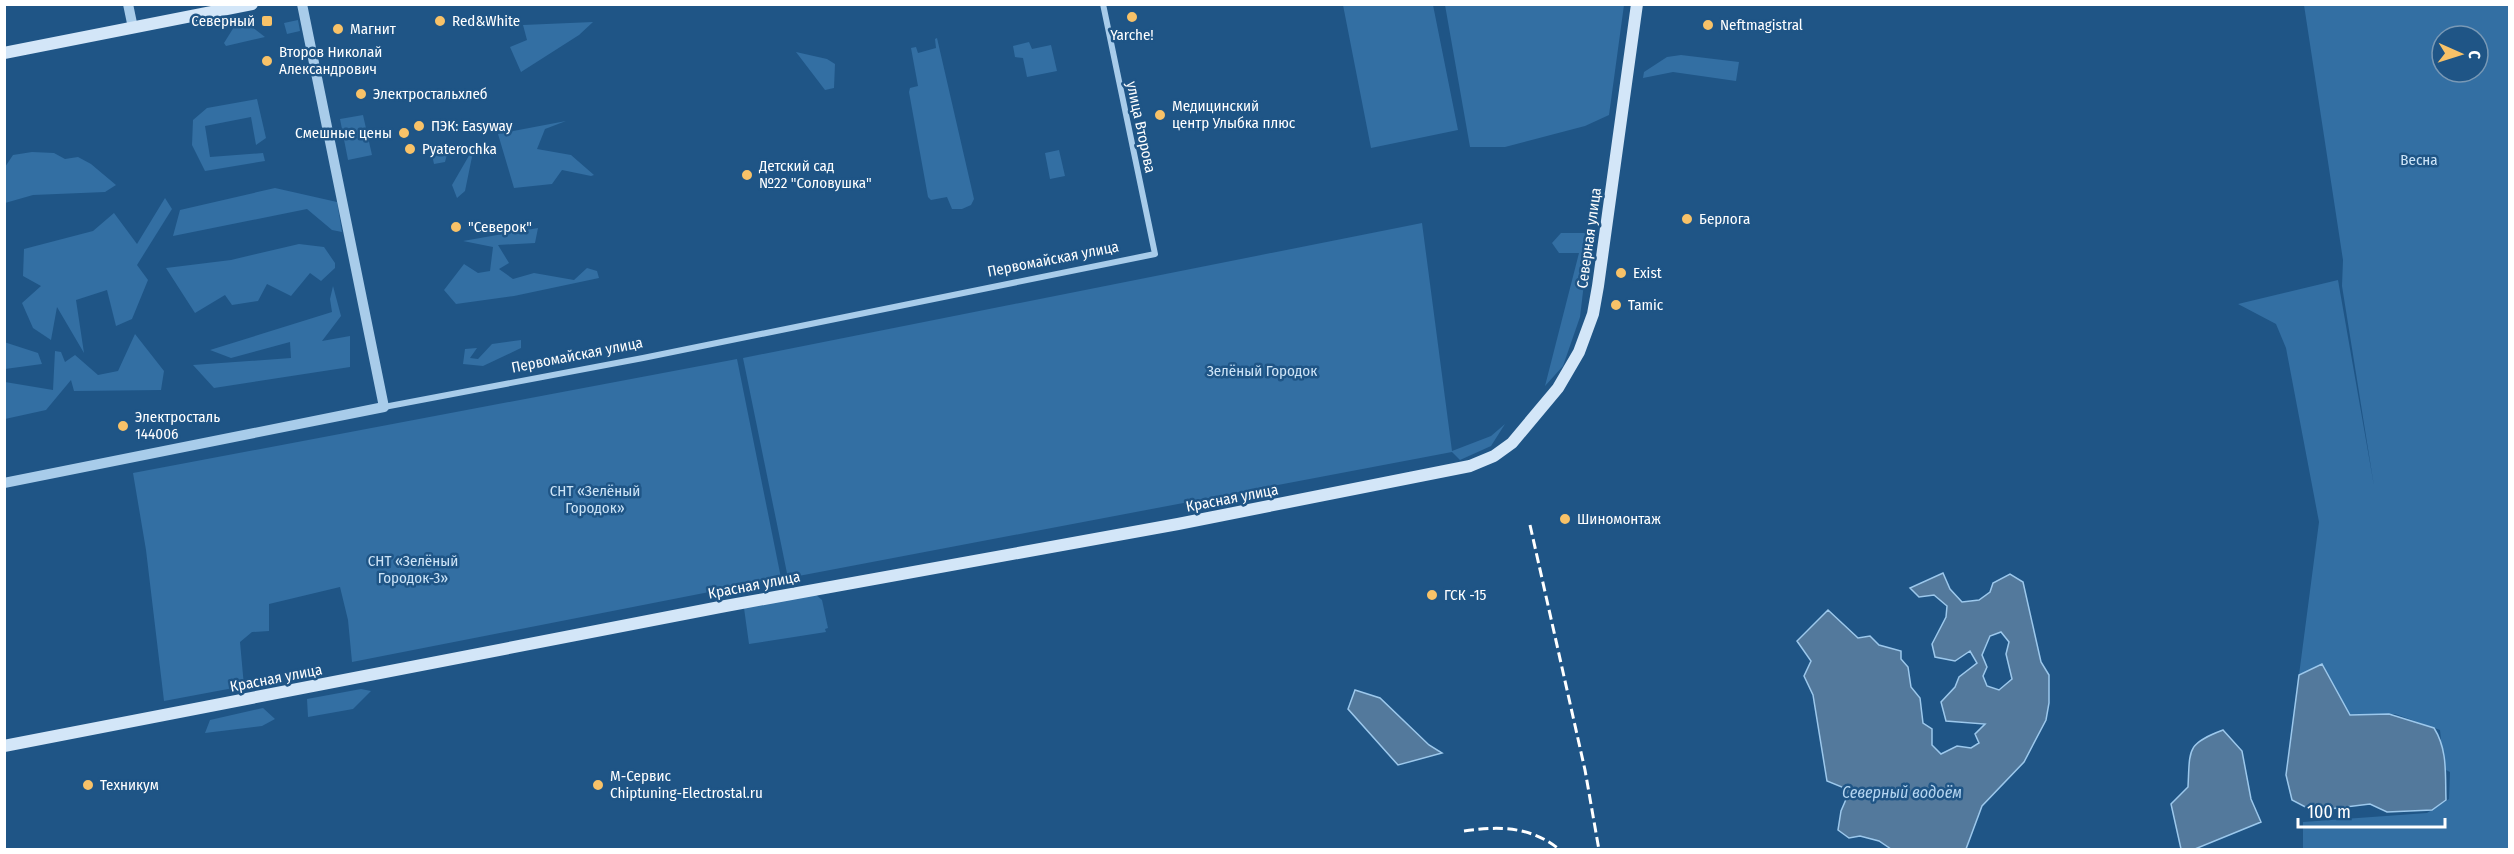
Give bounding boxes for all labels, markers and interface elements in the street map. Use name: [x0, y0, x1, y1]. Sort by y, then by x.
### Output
marker: Yarche!: [1125, 10, 1139, 24]
place label: Северный: [191, 12, 255, 30]
place label: Red&White: [452, 12, 520, 30]
marker: Северный: [260, 14, 274, 28]
marker: Red&White: [433, 14, 447, 28]
place label: Neftmagistral: [1720, 16, 1803, 34]
marker: Neftmagistral: [1701, 18, 1715, 32]
place label: Магнит: [350, 20, 397, 38]
marker: Магнит: [331, 22, 345, 36]
north arrow: [2430, 24, 2490, 84]
place label: Yarche!: [1110, 26, 1154, 44]
place label: Второв Николай Александрович: [279, 43, 382, 78]
text: С: [2465, 50, 2484, 60]
marker: Второв Николай Александрович: [260, 54, 274, 68]
street label: улица Второва: [1122, 79, 1160, 175]
place label: Электростальхлеб: [373, 85, 488, 103]
marker: Электростальхлеб: [354, 87, 368, 101]
place label: Медицинский центр Улыбка плюс: [1172, 97, 1296, 132]
marker: Медицинский центр Улыбка плюс: [1153, 108, 1167, 122]
place label: ПЭК: Easyway: [431, 117, 513, 135]
marker: ПЭК: Easyway: [412, 119, 426, 133]
place label: Смешные цены: [295, 124, 392, 142]
marker: Смешные цены: [397, 126, 411, 140]
place label: Pyaterochka: [422, 140, 497, 158]
marker: Pyaterochka: [403, 142, 417, 156]
park label: Весна: [2400, 151, 2438, 169]
place label: Детский сад №22 "Соловушка": [758, 157, 872, 192]
marker: Детский сад №22 "Соловушка": [740, 168, 754, 182]
street label: Северная улица: [1573, 186, 1605, 290]
place label: Берлога: [1699, 210, 1750, 228]
marker: Берлога: [1680, 212, 1694, 226]
place label: "Северок": [468, 218, 532, 236]
marker: "Северок": [449, 220, 463, 234]
street label: Первомайская улица: [986, 237, 1120, 281]
place label: Exist: [1633, 264, 1662, 282]
marker: Exist: [1614, 266, 1628, 280]
place label: Tamic: [1628, 296, 1664, 314]
marker: Tamic: [1609, 298, 1623, 312]
street label: Первомайская улица: [510, 333, 644, 377]
park label: Зелёный Городок: [1207, 362, 1317, 380]
place label: Электросталь 144006: [135, 408, 220, 443]
marker: Электросталь 144006: [116, 419, 130, 433]
street label: Красная улица: [1184, 480, 1280, 516]
park label: СНТ «Зелёный Городок»: [550, 482, 640, 517]
place label: Шиномонтаж: [1577, 510, 1661, 528]
marker: Шиномонтаж: [1558, 512, 1572, 526]
park label: СНТ «Зелёный Городок-3»: [368, 552, 458, 587]
street label: Красная улица: [706, 567, 802, 603]
place label: ГСК -15: [1444, 586, 1487, 604]
marker: ГСК -15: [1425, 588, 1439, 602]
street label: Красная улица: [228, 660, 324, 696]
place label: M-Сервис Chiptuning-Electrostal.ru: [610, 767, 763, 802]
place label: Техникум: [100, 776, 159, 794]
marker: Техникум: [81, 778, 95, 792]
marker: M-Сервис Chiptuning-Electrostal.ru: [591, 778, 605, 792]
water label: Северный водоём: [1842, 783, 1962, 802]
scale bar: [2298, 791, 2445, 829]
text: 100 m: [2307, 801, 2351, 823]

